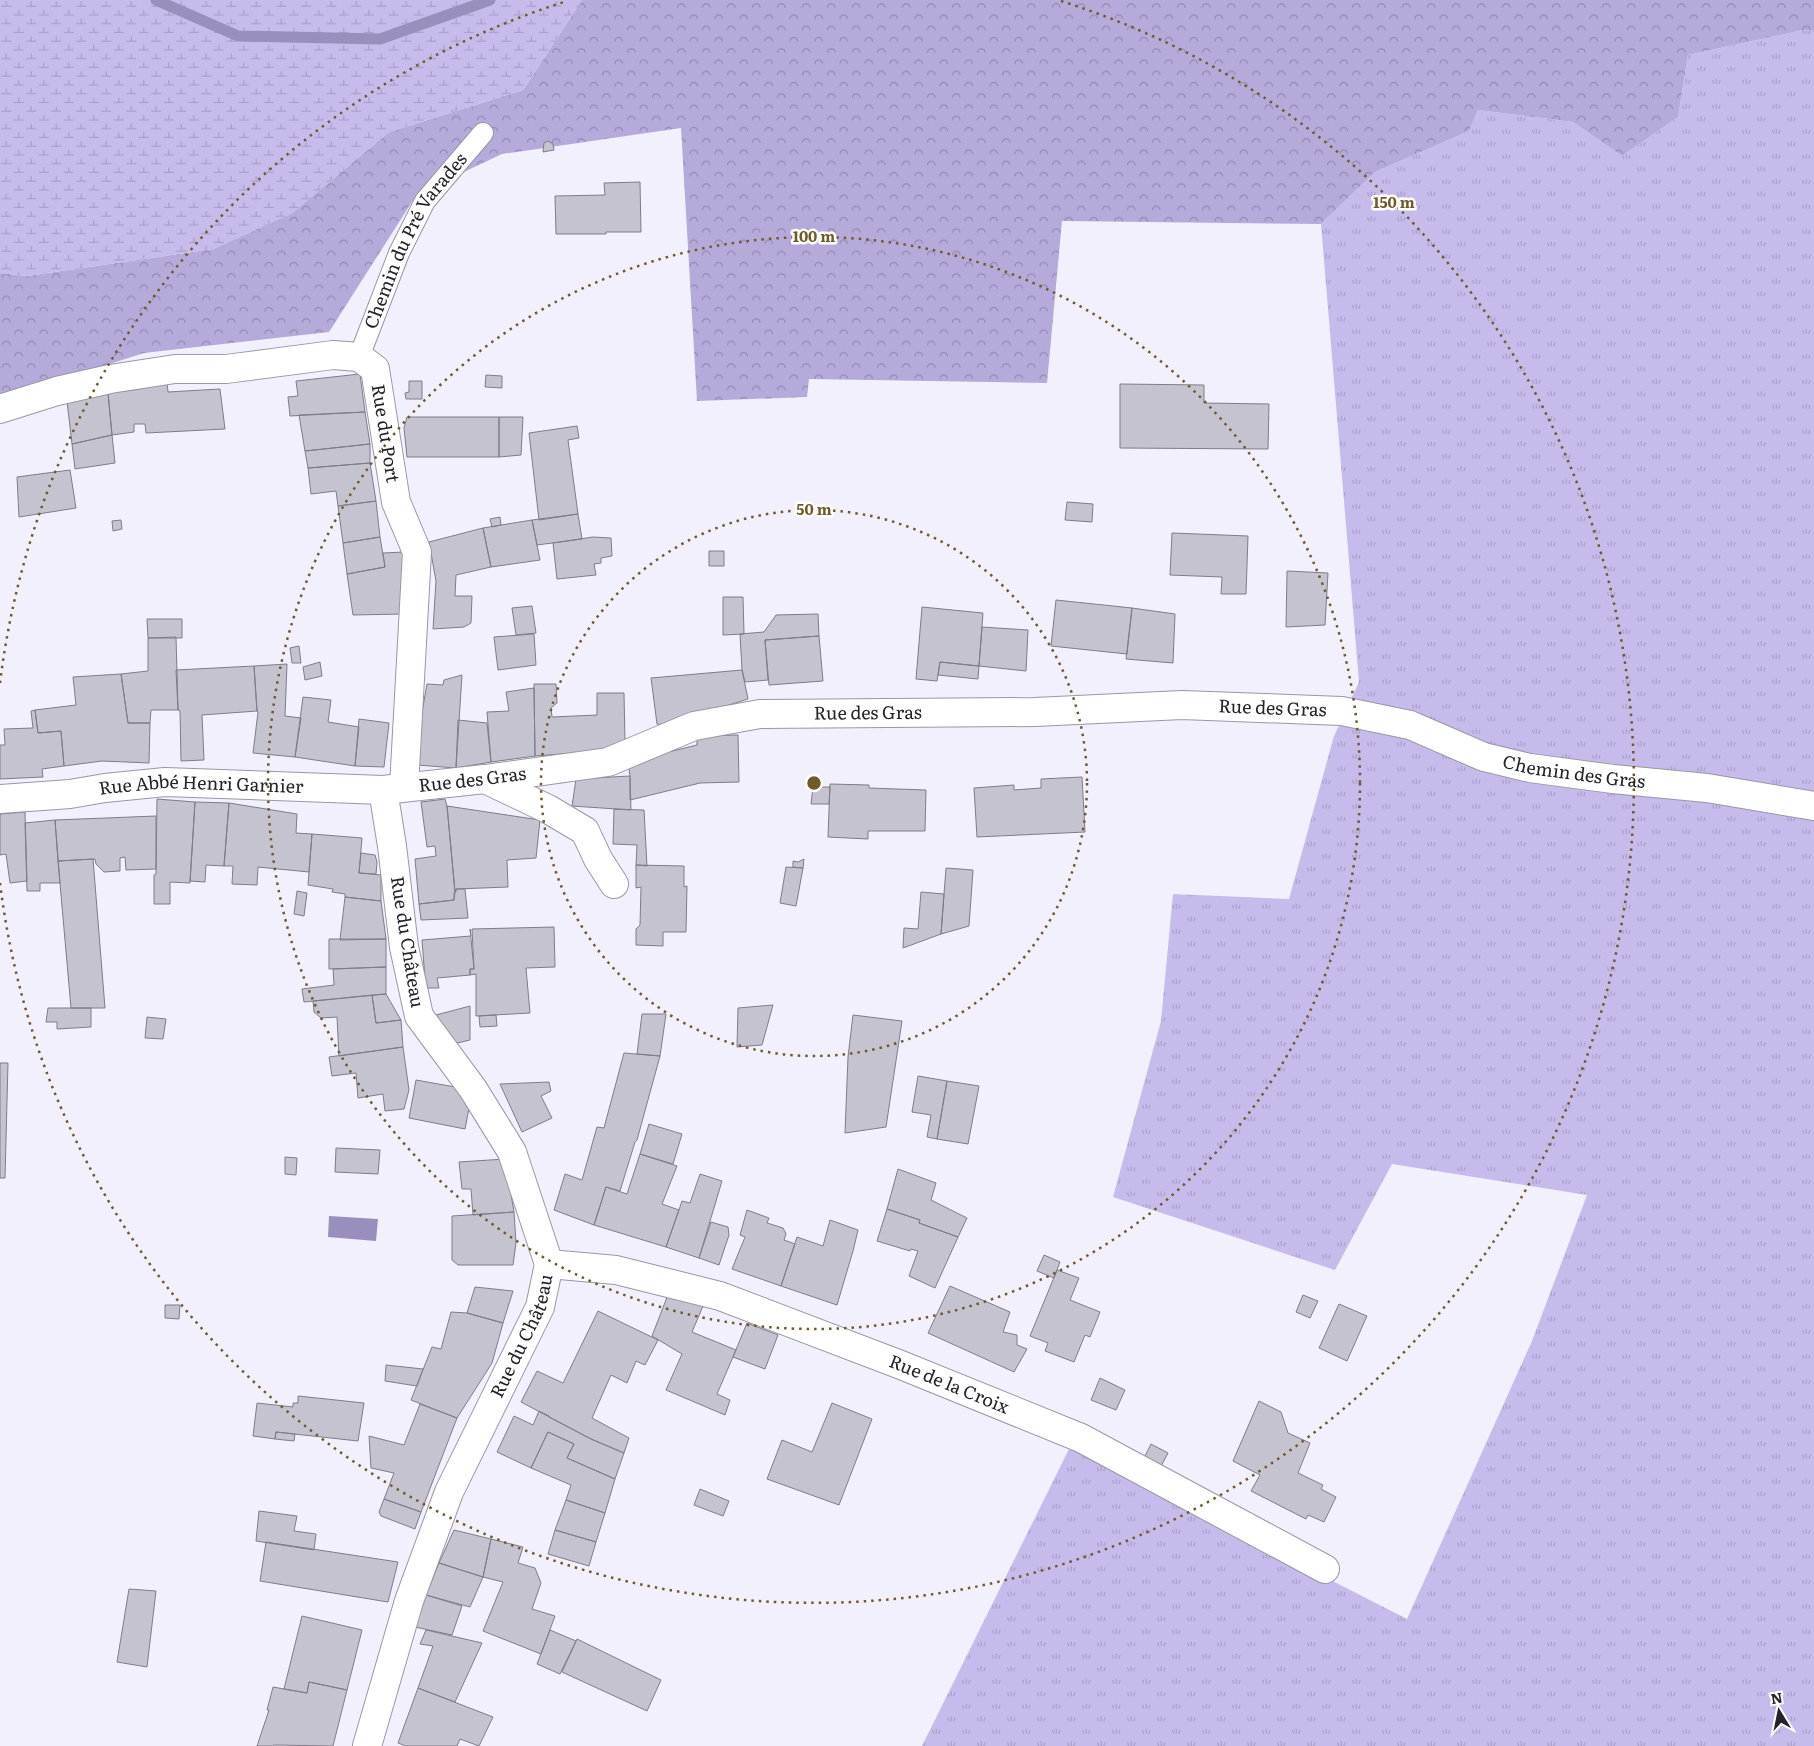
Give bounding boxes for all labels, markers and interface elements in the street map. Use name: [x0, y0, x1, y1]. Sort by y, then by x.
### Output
street label: Chemin du Pré Varades: [356, 146, 473, 332]
text: 150 m: [1373, 190, 1415, 213]
text: 100 m: [793, 224, 835, 247]
street label: Rue du Port: [366, 382, 408, 485]
text: 50 m: [796, 497, 832, 520]
street label: Rue des Gras: [1218, 691, 1327, 722]
street label: Rue des Gras: [814, 698, 922, 726]
street label: Chemin des Gras: [1500, 747, 1647, 794]
street label: Rue des Gras: [417, 758, 528, 798]
street label: Rue Abbé Henri Garnier: [96, 767, 304, 801]
centre of rings: [805, 774, 823, 792]
street label: Rue du Château: [385, 874, 432, 1010]
street label: Rue du Château: [482, 1271, 559, 1402]
street label: Rue de la Croix: [886, 1347, 1014, 1420]
north arrow: [1754, 1686, 1804, 1736]
text: N: [1769, 1686, 1784, 1708]

